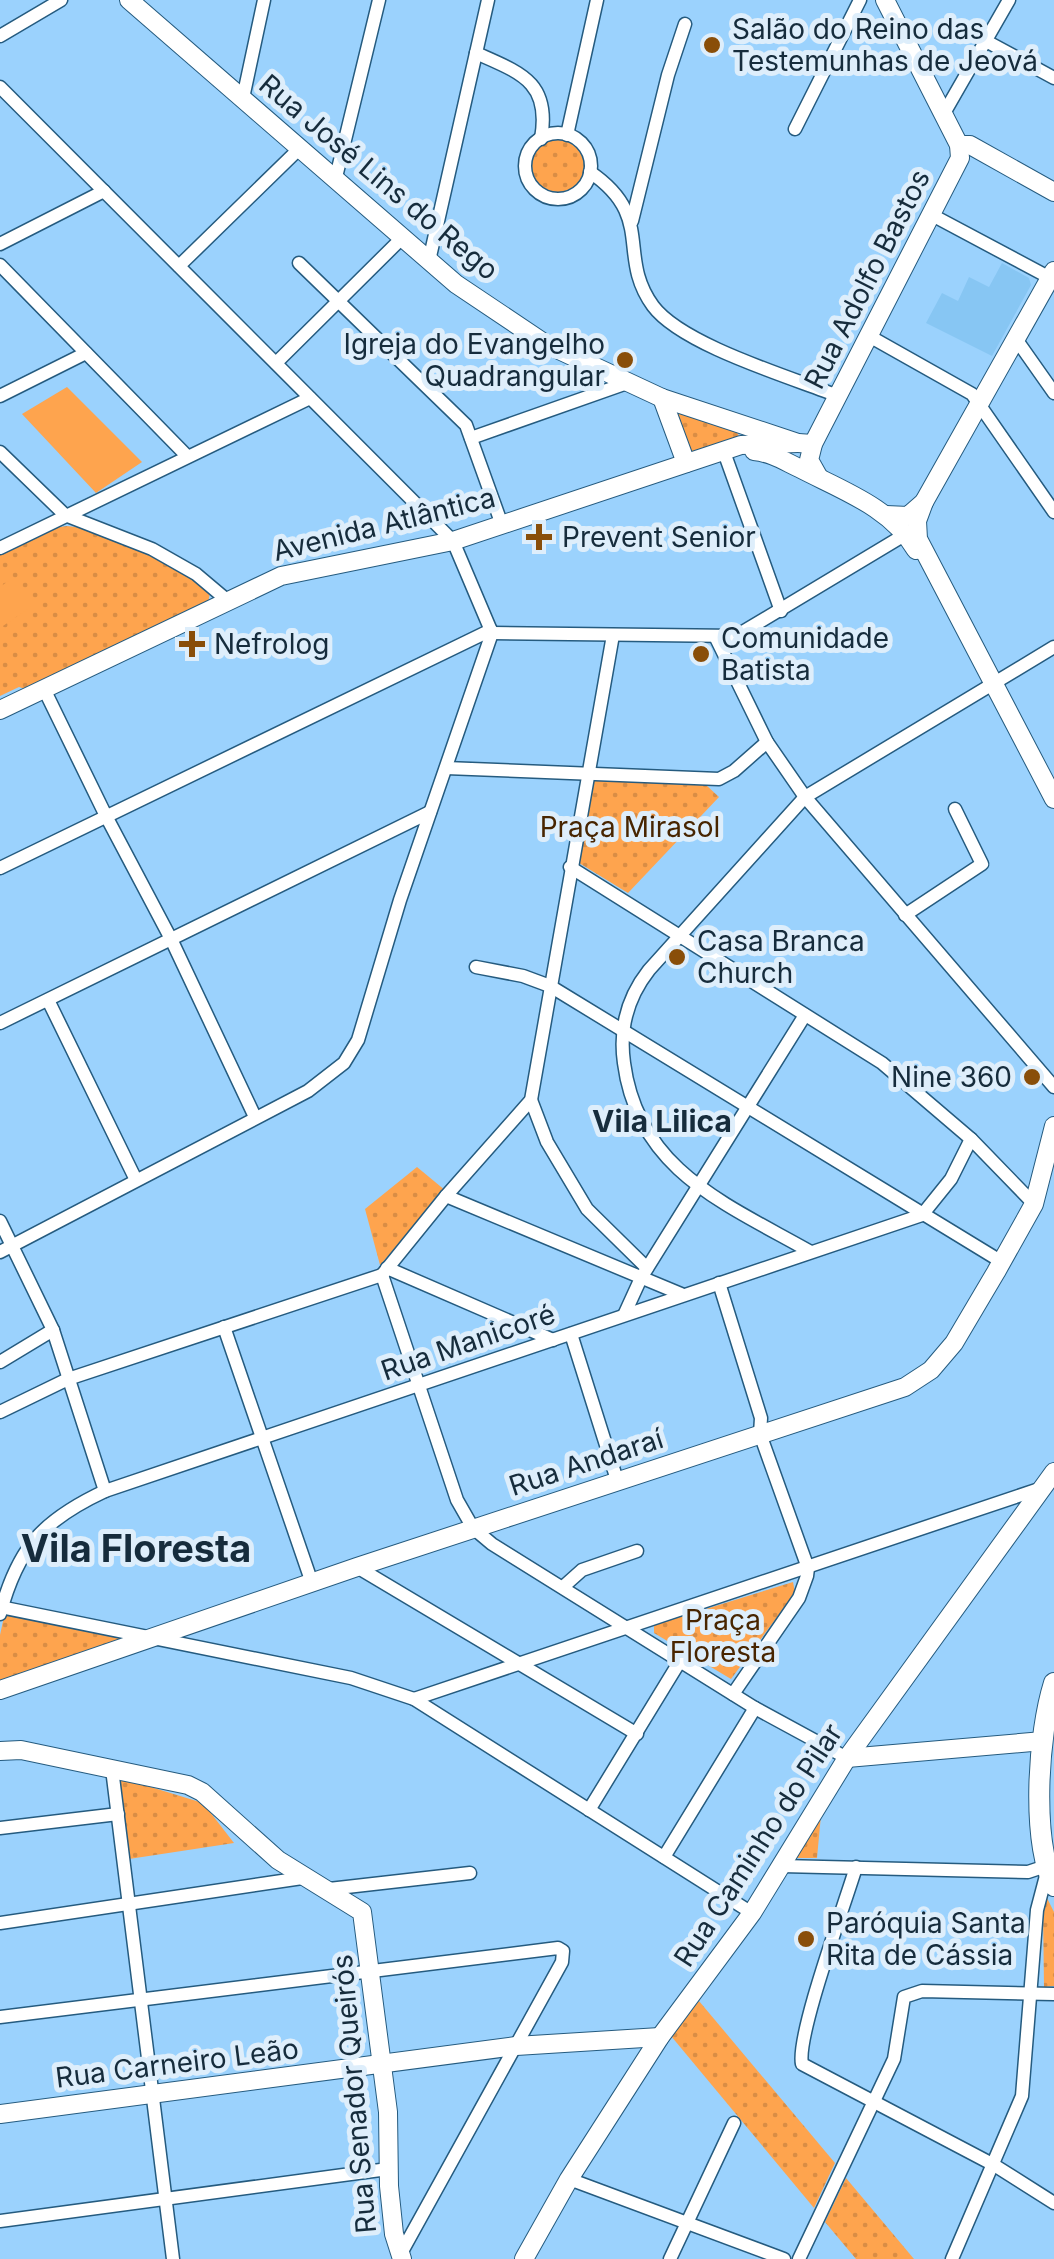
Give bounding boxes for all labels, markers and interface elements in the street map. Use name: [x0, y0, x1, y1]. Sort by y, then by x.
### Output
place label: Salão do Reino das Testemunhas de Jeová: [732, 12, 1038, 78]
marker: Salão do Reino das Testemunhas de Jeová: [701, 34, 723, 56]
street label: Rua José Lins do Rego: [253, 67, 505, 287]
street label: Rua Adolfo Bastos: [797, 164, 937, 394]
place label: Igreja do Evangelho Quadrangular: [343, 327, 605, 393]
marker: Igreja do Evangelho Quadrangular: [614, 349, 636, 371]
street label: Avenida Atlântica: [269, 480, 499, 568]
place label: Prevent Senior: [562, 520, 756, 554]
marker: Prevent Senior: [526, 524, 552, 550]
place label: Comunidade Batista: [721, 621, 889, 687]
place label: Nefrolog: [214, 627, 329, 661]
marker: Nefrolog: [179, 631, 205, 657]
marker: Comunidade Batista: [690, 643, 712, 665]
park label: Praça Mirasol: [540, 810, 720, 844]
place label: Casa Branca Church: [697, 924, 865, 990]
marker: Casa Branca Church: [666, 946, 688, 968]
place label: Nine 360: [891, 1060, 1012, 1094]
marker: Nine 360: [1021, 1066, 1043, 1088]
district label: Vila Lilica: [592, 1103, 732, 1139]
street label: Rua Manicoré: [377, 1296, 559, 1388]
street label: Rua Andaraí: [505, 1421, 668, 1503]
district label: Vila Floresta: [21, 1525, 251, 1571]
park label: Praça Floresta: [670, 1603, 776, 1669]
street label: Rua Caminho do Pilar: [667, 1717, 849, 1973]
place label: Paróquia Santa Rita de Cássia: [826, 1906, 1026, 1972]
marker: Paróquia Santa Rita de Cássia: [795, 1928, 817, 1950]
street label: Rua Senador Queirós: [325, 1953, 383, 2235]
street label: Rua Carneiro Leão: [54, 2031, 300, 2095]

